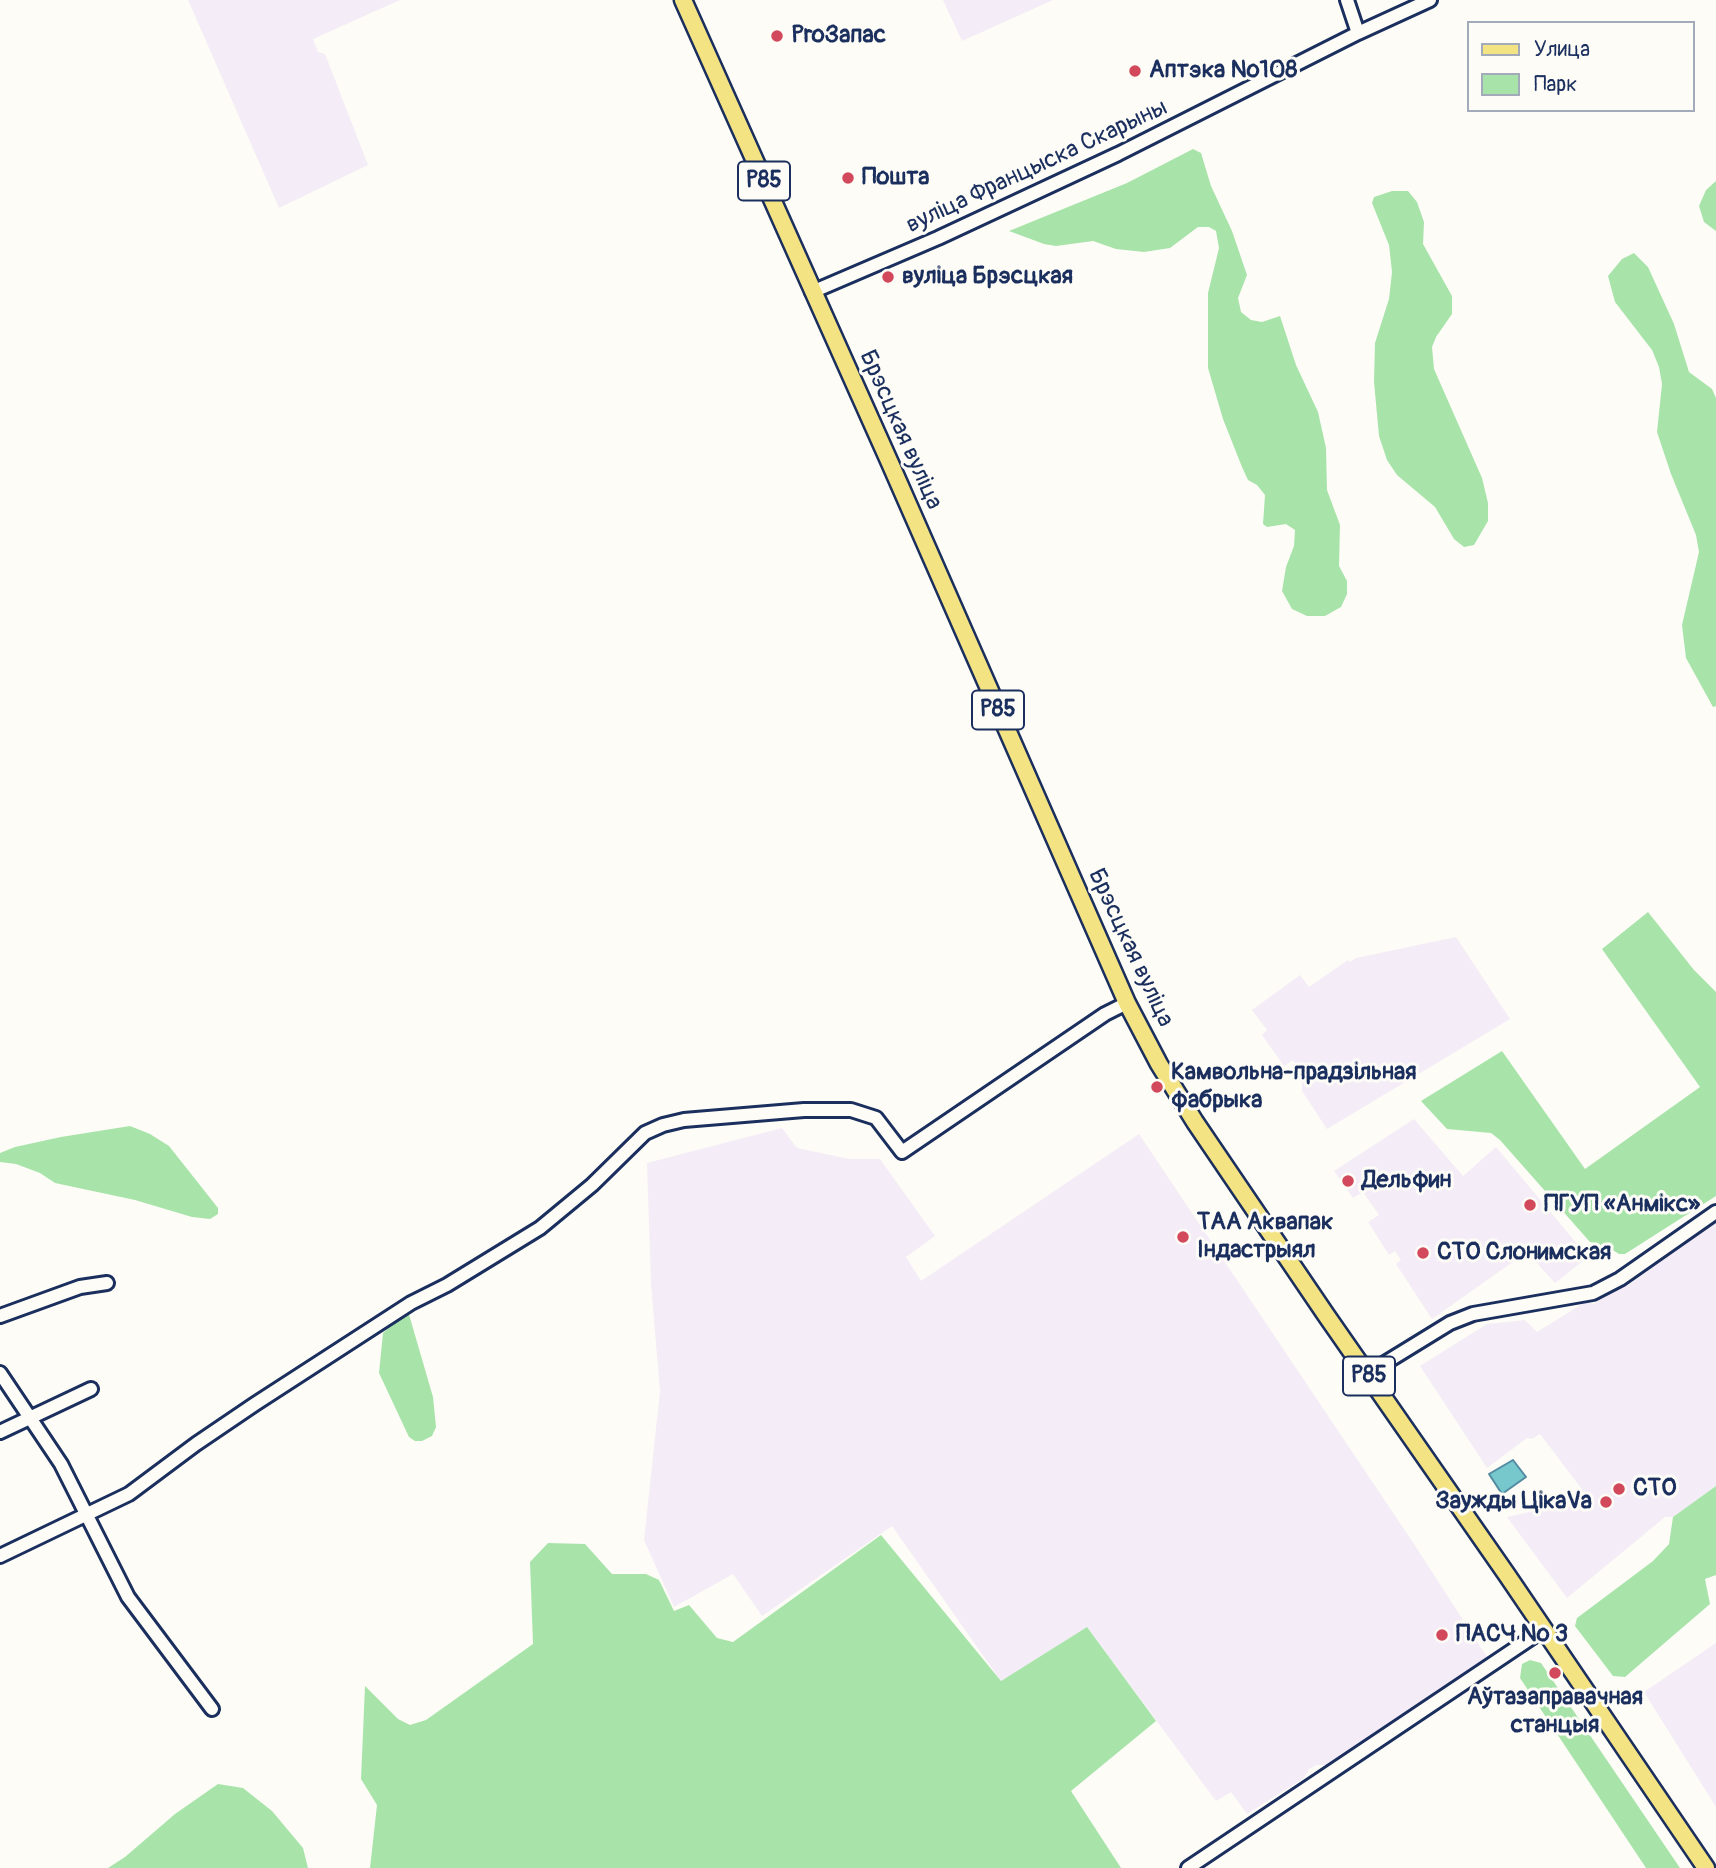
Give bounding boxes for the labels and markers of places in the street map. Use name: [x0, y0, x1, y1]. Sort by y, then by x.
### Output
place label: ProЗапас: [791, 22, 886, 50]
marker: ProЗапас: [769, 28, 785, 44]
place label: Аптэка №108: [1149, 57, 1297, 85]
marker: Аптэка №108: [1127, 63, 1143, 79]
place label: Пошта: [862, 164, 929, 192]
marker: Пошта: [840, 170, 856, 186]
place label: вуліца Брэсцкая: [902, 263, 1073, 291]
marker: вуліца Брэсцкая: [880, 269, 896, 285]
place label: Камвольна-прадзільная фабрыка: [1171, 1059, 1417, 1115]
marker: Камвольна-прадзільная фабрыка: [1149, 1079, 1165, 1095]
place label: Дельфин: [1362, 1167, 1451, 1195]
marker: Дельфин: [1340, 1173, 1356, 1189]
place label: ПГУП «Анмікс»: [1544, 1191, 1700, 1219]
marker: ПГУП «Анмікс»: [1522, 1197, 1538, 1213]
place label: ТАА Аквапак Індастрыял: [1197, 1209, 1333, 1265]
marker: ТАА Аквапак Індастрыял: [1175, 1229, 1191, 1245]
place label: СТО Слонимская: [1437, 1239, 1611, 1267]
marker: СТО Слонимская: [1415, 1245, 1431, 1261]
place label: СТО: [1633, 1475, 1676, 1503]
marker: СТО: [1611, 1481, 1627, 1497]
place label: Заужды ЦікаVа: [1435, 1488, 1592, 1516]
marker: Заужды ЦікаVа: [1598, 1494, 1614, 1510]
place label: ПАСЧ № 3: [1456, 1621, 1568, 1649]
marker: ПАСЧ № 3: [1434, 1627, 1450, 1643]
marker: Аўтазаправачная станцыя: [1547, 1665, 1563, 1681]
place label: Аўтазаправачная станцыя: [1467, 1684, 1643, 1740]

